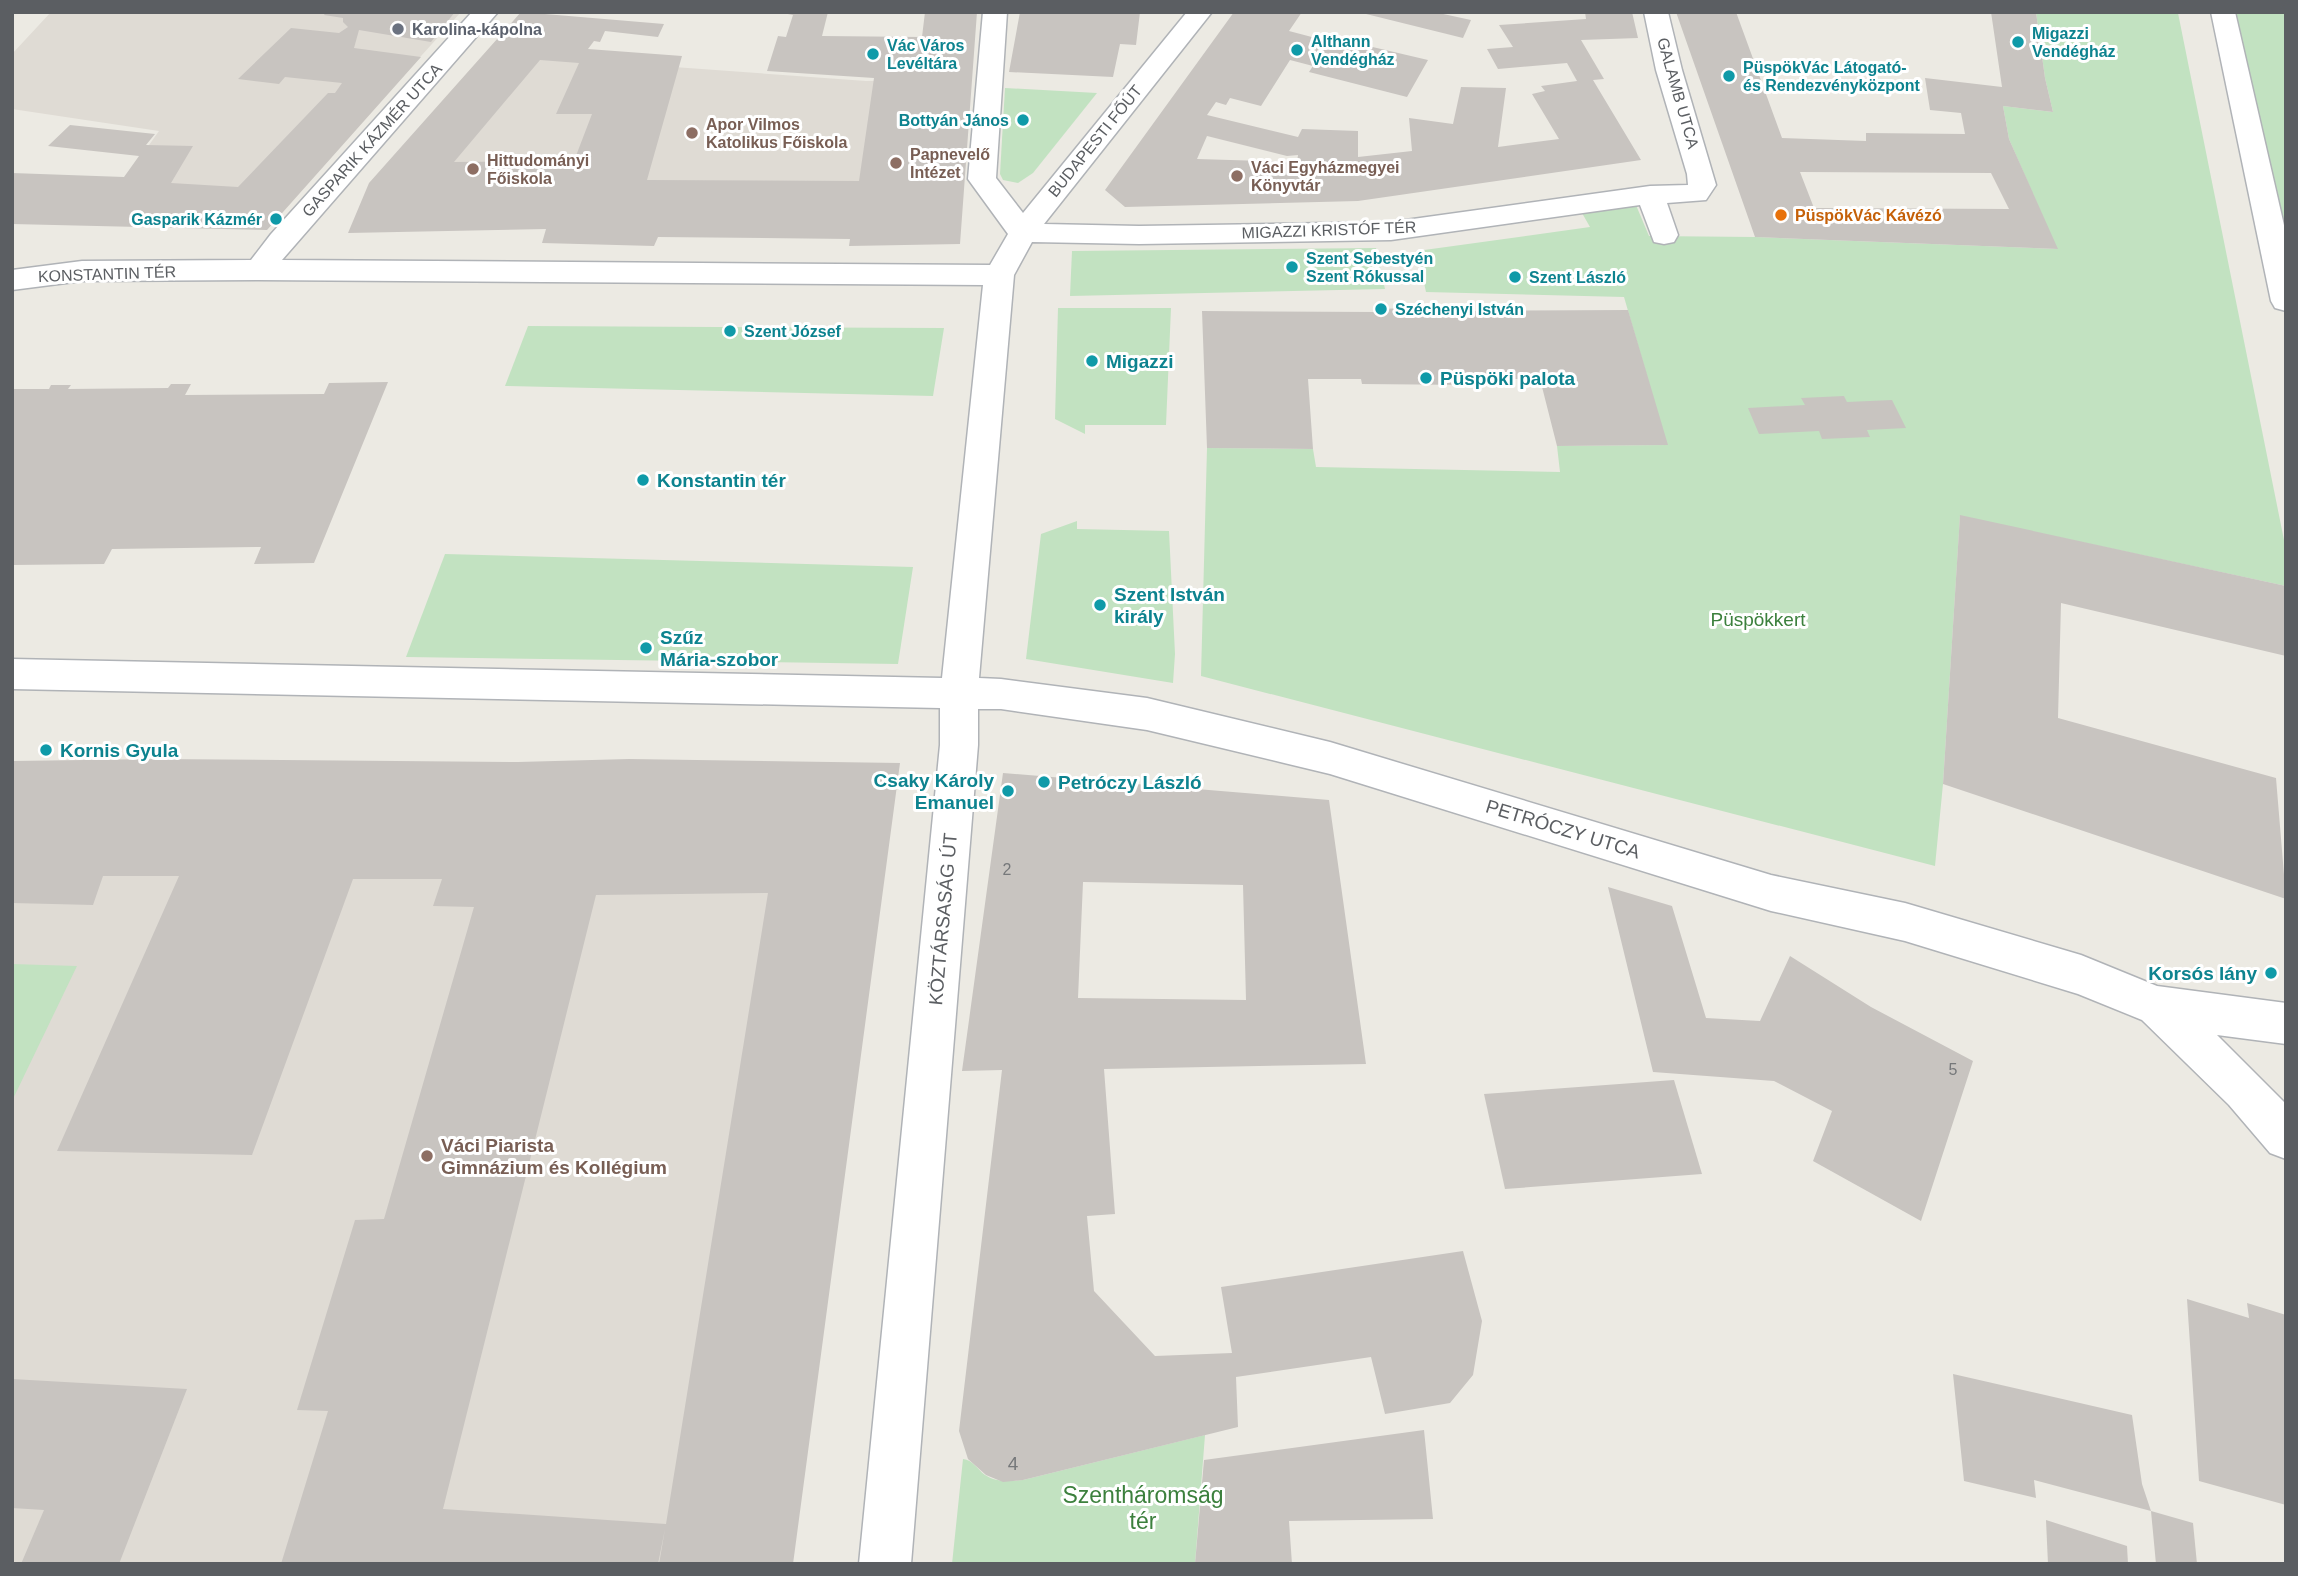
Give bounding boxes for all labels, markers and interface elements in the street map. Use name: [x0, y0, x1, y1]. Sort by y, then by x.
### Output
marker: Karolina-kápolna: [390, 21, 406, 37]
place label: Karolina-kápolna: [412, 21, 542, 38]
place label: Migazzi Vendégház: [2032, 25, 2116, 60]
place label: Althann Vendégház: [1311, 33, 1395, 68]
marker: Migazzi Vendégház: [2010, 34, 2026, 50]
street label: GALAMB UTCA: [1654, 36, 1702, 151]
place label: Vác Város Levéltára: [887, 37, 964, 72]
marker: Althann Vendégház: [1289, 42, 1305, 58]
marker: Vác Város Levéltára: [865, 46, 881, 62]
street label: GASPARIK KÁZMÉR UTCA: [298, 59, 445, 220]
place label: PüspökVác Látogató- és Rendezvényközpont: [1743, 59, 1921, 94]
marker: PüspökVác Látogató- és Rendezvényközpont: [1721, 68, 1737, 84]
street label: BUDAPESTI FŐÚT: [1044, 81, 1145, 200]
place label: Bottyán János: [899, 112, 1009, 129]
marker: Bottyán János: [1015, 112, 1031, 128]
place label: Apor Vilmos Katolikus Főiskola: [706, 116, 847, 151]
marker: Apor Vilmos Katolikus Főiskola: [684, 125, 700, 141]
place label: Papnevelő Intézet: [910, 146, 990, 181]
place label: Hittudományi Főiskola: [487, 152, 589, 187]
marker: Papnevelő Intézet: [888, 155, 904, 171]
place label: Váci Egyházmegyei Könyvtár: [1251, 159, 1400, 194]
marker: Hittudományi Főiskola: [465, 161, 481, 177]
marker: Váci Egyházmegyei Könyvtár: [1229, 168, 1245, 184]
marker: PüspökVác Kávézó: [1773, 207, 1789, 223]
place label: PüspökVác Kávézó: [1795, 207, 1942, 224]
place label: Gasparik Kázmér: [131, 211, 262, 228]
marker: Gasparik Kázmér: [268, 211, 284, 227]
street label: MIGAZZI KRISTÓF TÉR: [1241, 217, 1417, 242]
place label: Szent Sebestyén Szent Rókussal: [1306, 250, 1433, 285]
marker: Szent Sebestyén Szent Rókussal: [1284, 259, 1300, 275]
street label: KONSTANTIN TÉR: [38, 262, 176, 285]
marker: Szent László: [1507, 269, 1523, 285]
place label: Szent László: [1529, 269, 1626, 286]
marker: Széchenyi István: [1373, 301, 1389, 317]
place label: Széchenyi István: [1395, 301, 1524, 318]
marker: Szent József: [722, 323, 738, 339]
place label: Szent József: [744, 323, 842, 340]
place label: Migazzi: [1106, 351, 1174, 372]
marker: Migazzi: [1084, 353, 1100, 369]
place label: Püspöki palota: [1440, 368, 1576, 389]
marker: Püspöki palota: [1418, 370, 1434, 386]
place label: Konstantin tér: [657, 470, 786, 491]
marker: Konstantin tér: [635, 472, 651, 488]
place label: Szent István király: [1114, 584, 1225, 627]
marker: Szent István király: [1092, 597, 1108, 613]
park label: Püspökkert: [1710, 609, 1806, 630]
place label: Szűz Mária-szobor: [660, 627, 779, 670]
marker: Szűz Mária-szobor: [638, 640, 654, 656]
place label: Kornis Gyula: [60, 740, 179, 761]
marker: Kornis Gyula: [38, 742, 54, 758]
place label: Csaky Károly Emanuel: [874, 770, 994, 813]
place label: Petróczy László: [1058, 772, 1202, 793]
marker: Petróczy László: [1036, 774, 1052, 790]
marker: Csaky Károly Emanuel: [1000, 783, 1016, 799]
street label: PETRÓCZY UTCA: [1483, 796, 1643, 863]
street label: KÖZTÁRSASÁG ÚT: [925, 831, 961, 1006]
house number: 2: [1003, 861, 1012, 878]
place label: Korsós lány: [2148, 963, 2257, 984]
marker: Korsós lány: [2263, 965, 2279, 981]
house number: 5: [1949, 1061, 1958, 1078]
place label: Váci Piarista Gimnázium és Kollégium: [441, 1135, 667, 1178]
marker: Váci Piarista Gimnázium és Kollégium: [419, 1148, 435, 1164]
house number: 4: [1008, 1453, 1019, 1474]
park label: Szentháromság tér: [1062, 1482, 1224, 1534]

